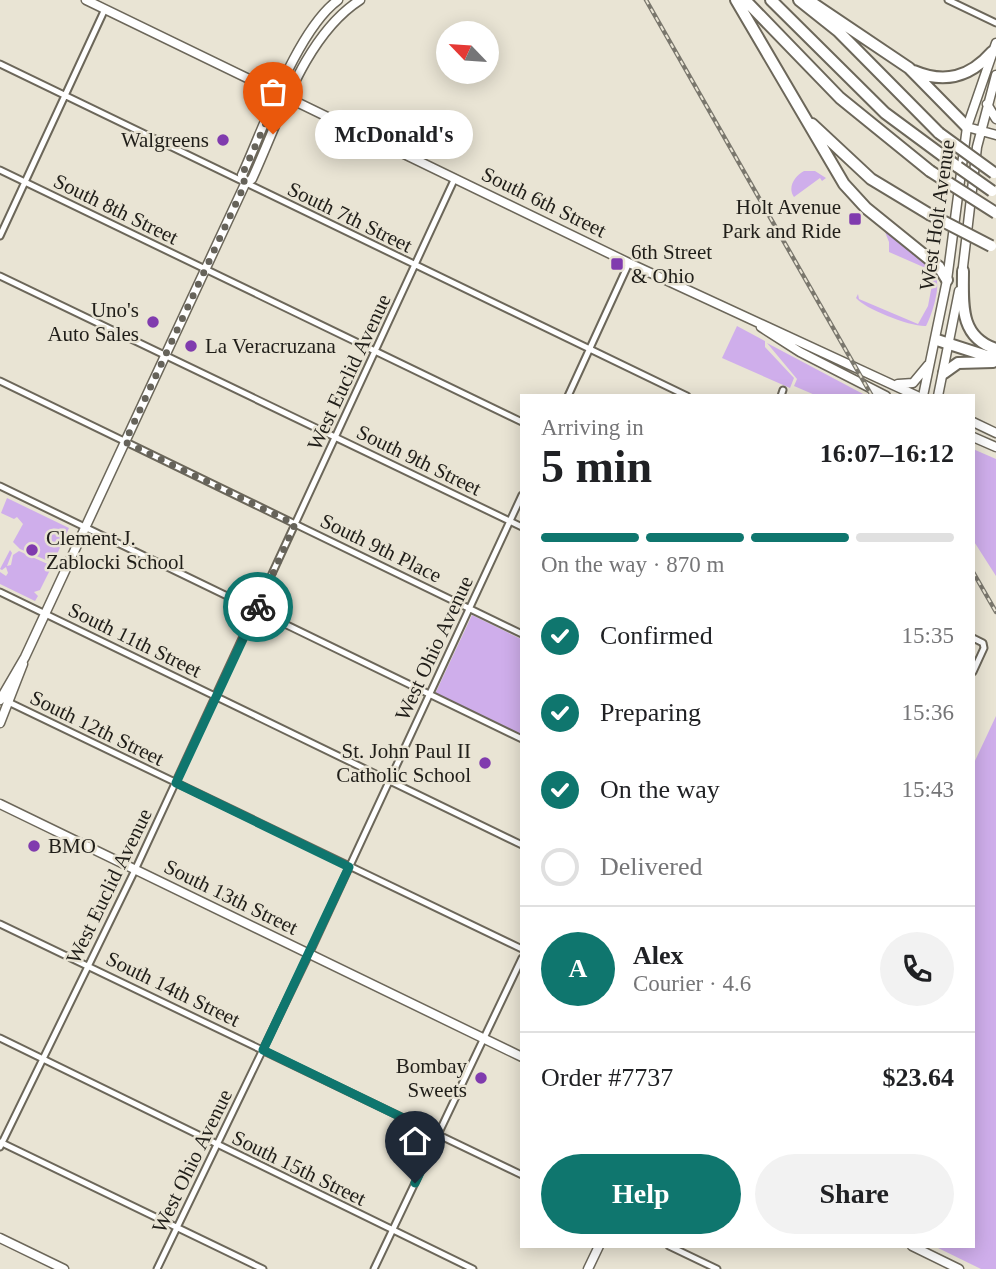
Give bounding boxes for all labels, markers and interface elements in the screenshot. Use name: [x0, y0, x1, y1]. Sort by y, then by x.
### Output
north arrow: [436, 21, 499, 84]
map controls: [436, 21, 499, 84]
pin: [243, 62, 303, 134]
icon: bag: [254, 73, 292, 111]
callout: McDonald's: [315, 110, 472, 158]
text: McDonald's: [335, 122, 453, 147]
place label: Walgreens: [121, 128, 209, 152]
marker: Walgreens: [215, 132, 231, 148]
street label: West Holt Avenue: [915, 138, 959, 292]
street label: South 6th Street: [478, 162, 610, 243]
street label: South 8th Street: [50, 169, 182, 250]
street label: South 7th Street: [284, 177, 416, 258]
place label: Holt Avenue Park and Ride: [722, 195, 841, 243]
marker: Holt Avenue Park and Ride: [847, 211, 863, 227]
place label: 6th Street & Ohio: [631, 240, 712, 288]
marker: 6th Street & Ohio: [609, 256, 625, 272]
street label: West Euclid Avenue: [302, 290, 396, 454]
place label: Uno's Auto Sales: [47, 298, 139, 346]
marker: Uno's Auto Sales: [145, 314, 161, 330]
place label: La Veracruzana: [205, 334, 336, 358]
marker: La Veracruzana: [183, 338, 199, 354]
text: Arriving in: [541, 415, 644, 440]
street label: South 9th Street: [353, 420, 485, 501]
text: 16:07–16:12: [820, 439, 954, 468]
text: 5 min: [541, 441, 652, 492]
street label: South 9th Place: [316, 508, 446, 588]
place label: Clement J. Zablocki School: [46, 526, 184, 574]
marker: Clement J. Zablocki School: [24, 542, 40, 558]
text: On the way · 870 m: [541, 552, 724, 577]
courier: [223, 572, 293, 642]
street label: West Ohio Avenue: [390, 572, 478, 724]
icon: bike: [239, 588, 277, 626]
street label: South 11th Street: [65, 597, 206, 683]
icon: check: [541, 617, 579, 655]
text: Confirmed: [600, 621, 713, 650]
text: 15:35: [902, 623, 954, 648]
street label: South 12th Street: [26, 685, 168, 771]
icon: check: [541, 694, 579, 732]
text: Preparing: [600, 698, 701, 727]
text: 15:36: [902, 700, 954, 725]
place label: St. John Paul II Catholic School: [336, 739, 471, 787]
marker: St. John Paul II Catholic School: [477, 755, 493, 771]
icon: check: [541, 771, 579, 809]
text: On the way: [600, 775, 720, 804]
text: 15:43: [902, 777, 954, 802]
street label: West Euclid Avenue: [61, 805, 157, 967]
place label: BMO: [48, 834, 96, 858]
marker: BMO: [26, 838, 42, 854]
text: Delivered: [600, 852, 703, 881]
street label: South 13th Street: [160, 854, 302, 940]
button: phone: [880, 932, 954, 1006]
text: Alex: [633, 941, 684, 970]
street label: South 14th Street: [102, 946, 244, 1032]
text: A: [569, 954, 587, 983]
text: Courier · 4.6: [633, 971, 751, 996]
place label: Bombay Sweets: [396, 1054, 467, 1102]
text: Order #7737: [541, 1063, 673, 1092]
text: $23.64: [883, 1063, 954, 1092]
marker: Bombay Sweets: [473, 1070, 489, 1086]
street label: West Ohio Avenue: [147, 1085, 237, 1237]
pin: [385, 1111, 445, 1183]
icon: home: [396, 1122, 434, 1160]
street label: South 15th Street: [228, 1125, 370, 1211]
button: Help: [541, 1154, 741, 1234]
button: Share: [755, 1154, 954, 1234]

